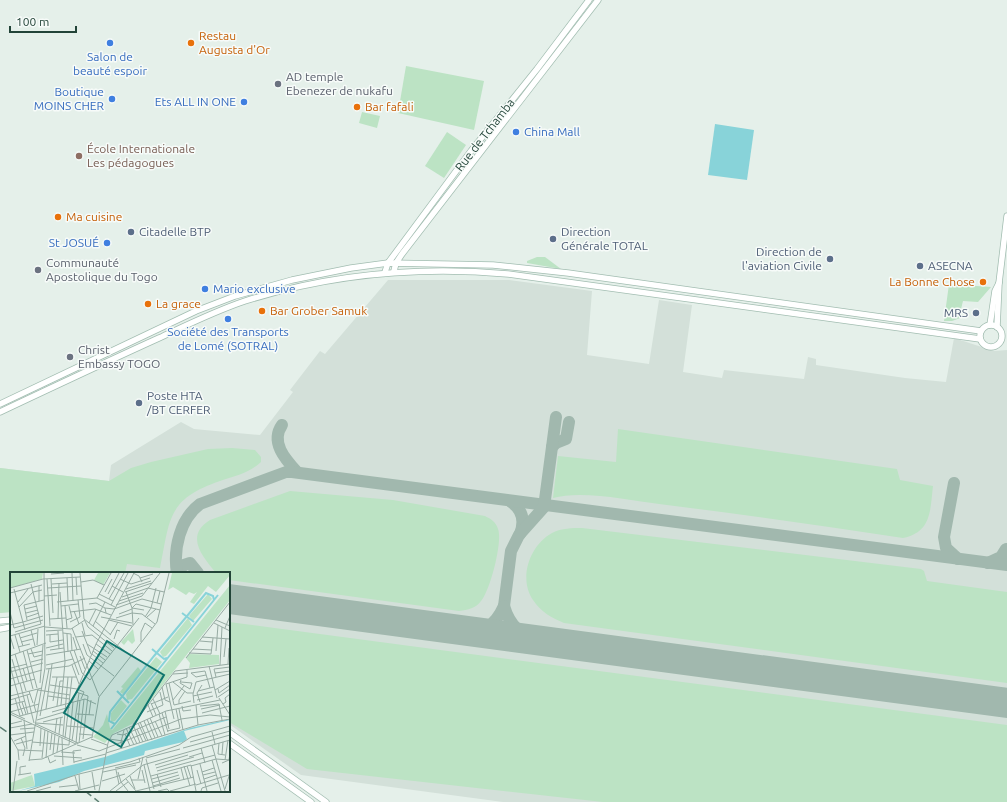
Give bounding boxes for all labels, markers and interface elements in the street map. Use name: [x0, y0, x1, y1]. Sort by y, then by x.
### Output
scale bar: [10, 8, 76, 34]
text: 100 m: [16, 15, 49, 28]
place label: Restau Augusta d'Or: [199, 29, 270, 56]
marker: Salon de beauté espoir: [105, 38, 115, 48]
marker: Restau Augusta d'Or: [186, 38, 196, 48]
place label: Salon de beauté espoir: [73, 50, 147, 77]
place label: AD temple Ebenezer de nukafu: [286, 70, 393, 97]
marker: AD temple Ebenezer de nukafu: [273, 79, 283, 89]
place label: Boutique MOINS CHER: [34, 85, 105, 112]
marker: Boutique MOINS CHER: [107, 94, 117, 104]
place label: Ets ALL IN ONE: [155, 95, 236, 108]
street label: Rue de Tchamba: [452, 96, 517, 174]
marker: Ets ALL IN ONE: [239, 97, 249, 107]
place label: Bar fafali: [365, 100, 414, 113]
marker: Bar fafali: [352, 102, 362, 112]
place label: China Mall: [524, 125, 580, 138]
marker: China Mall: [511, 127, 521, 137]
place label: École Internationale Les pédagogues: [87, 142, 195, 169]
marker: École Internationale Les pédagogues: [74, 151, 84, 161]
place label: Ma cuisine: [66, 210, 122, 223]
marker: Ma cuisine: [53, 212, 63, 222]
place label: Citadelle BTP: [139, 225, 211, 238]
place label: Direction Générale TOTAL: [561, 225, 648, 252]
marker: Citadelle BTP: [126, 227, 136, 237]
marker: Direction Générale TOTAL: [548, 234, 558, 244]
place label: St JOSUÉ: [49, 236, 99, 249]
marker: St JOSUÉ: [102, 238, 112, 248]
place label: Direction de l'aviation Civile: [742, 245, 822, 272]
marker: Direction de l'aviation Civile: [825, 254, 835, 264]
place label: Communauté Apostolique du Togo: [46, 256, 158, 283]
place label: ASECNA: [928, 259, 973, 272]
marker: ASECNA: [915, 261, 925, 271]
marker: Communauté Apostolique du Togo: [33, 265, 43, 275]
place label: La Bonne Chose: [889, 275, 975, 288]
marker: La Bonne Chose: [978, 277, 988, 287]
place label: Mario exclusive: [213, 282, 296, 295]
marker: Mario exclusive: [200, 284, 210, 294]
place label: La grace: [156, 297, 201, 310]
marker: La grace: [143, 299, 153, 309]
place label: Bar Grober Samuk: [270, 304, 367, 317]
marker: Bar Grober Samuk: [257, 306, 267, 316]
place label: MRS: [944, 306, 968, 319]
marker: MRS: [971, 308, 981, 318]
marker: Société des Transports de Lomé (SOTRAL): [223, 314, 233, 324]
place label: Société des Transports de Lomé (SOTRAL): [167, 325, 289, 353]
place label: Christ Embassy TOGO: [78, 343, 160, 370]
marker: Christ Embassy TOGO: [65, 352, 75, 362]
place label: Poste HTA /BT CERFER: [146, 389, 211, 416]
marker: Poste HTA /BT CERFER: [134, 398, 144, 408]
inset map: [10, 572, 230, 792]

